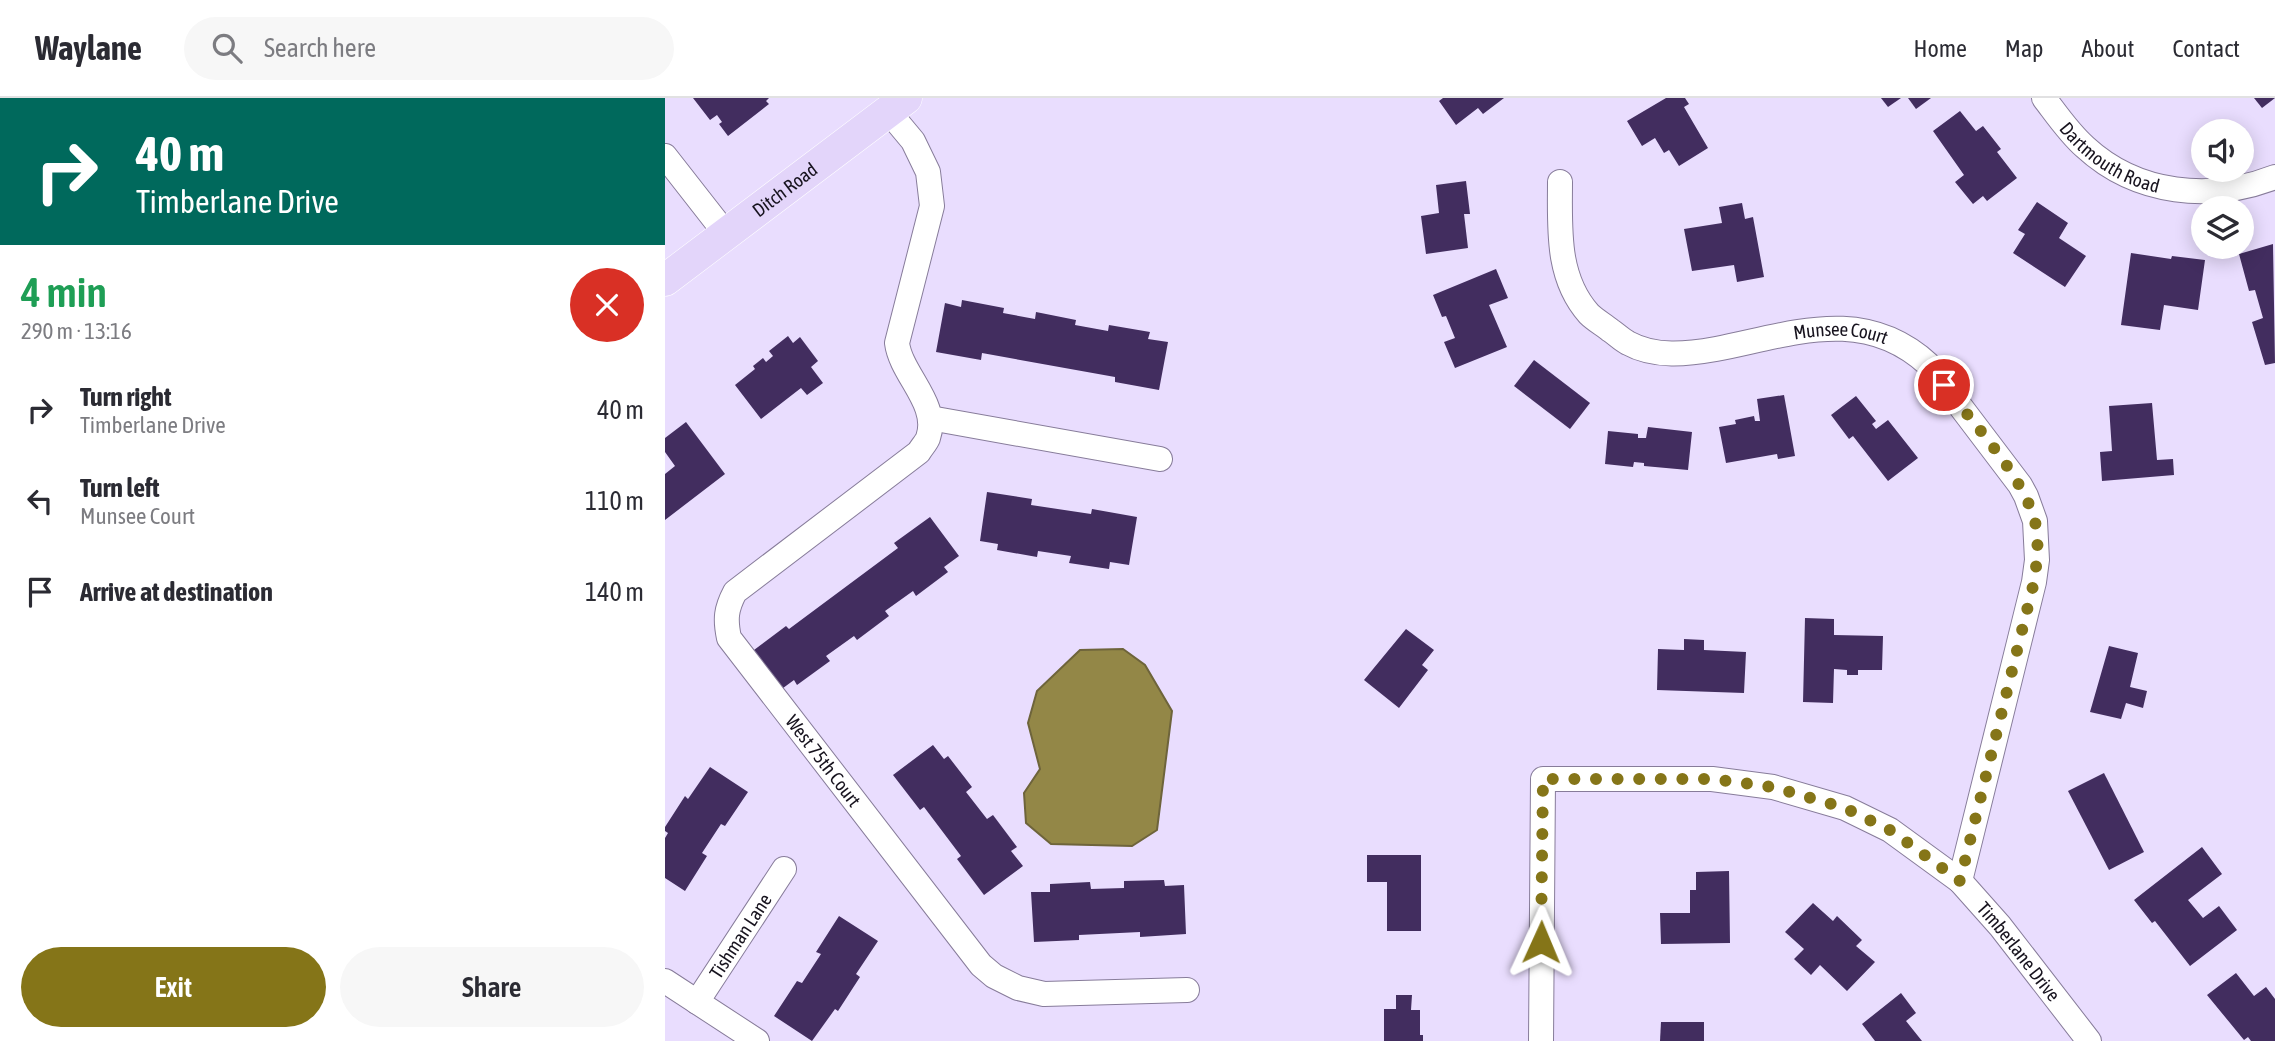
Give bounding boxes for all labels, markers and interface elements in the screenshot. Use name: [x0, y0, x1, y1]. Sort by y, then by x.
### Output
search box: [184, 17, 674, 80]
text: Waylane: [35, 29, 142, 67]
icon: search: [208, 29, 246, 67]
text: Search here: [264, 33, 376, 63]
text: Home: [1913, 35, 1967, 62]
text: Map: [2005, 35, 2043, 62]
text: About: [2081, 35, 2134, 62]
text: Contact: [2172, 35, 2240, 62]
street label: Dartmouth Road: [2055, 117, 2162, 197]
map controls: [2191, 119, 2254, 259]
button: sound: [2191, 119, 2254, 182]
text: 40 m: [136, 125, 224, 181]
icon: right: [21, 126, 112, 217]
street label: Ditch Road: [748, 158, 821, 221]
text: Timberlane Drive: [136, 183, 339, 220]
button: layers: [2191, 196, 2254, 259]
text: 4 min: [21, 268, 107, 316]
button: close: [570, 268, 644, 342]
text: 290 m · 13:16: [21, 318, 132, 344]
street label: Munsee Court: [1792, 318, 1891, 348]
pin: [1914, 355, 1974, 415]
icon: arrive: [1925, 366, 1963, 404]
text: Turn right: [80, 382, 171, 412]
icon: right: [21, 391, 59, 429]
text: 40 m: [597, 395, 644, 425]
text: Timberlane Drive: [80, 412, 226, 438]
text: Turn left: [80, 473, 160, 503]
icon: left: [21, 482, 59, 520]
text: 110 m: [585, 486, 644, 516]
text: Munsee Court: [80, 503, 195, 529]
icon: arrive: [21, 573, 59, 611]
text: Arrive at destination: [80, 577, 273, 607]
text: 140 m: [585, 577, 644, 607]
street label: West 75th Court: [781, 711, 866, 811]
street label: Tishman Lane: [705, 889, 776, 982]
street label: Timberlane Drive: [1973, 897, 2065, 1005]
position arrow: [1504, 905, 1578, 979]
button: Exit: [21, 947, 326, 1027]
button: Share: [340, 947, 644, 1027]

